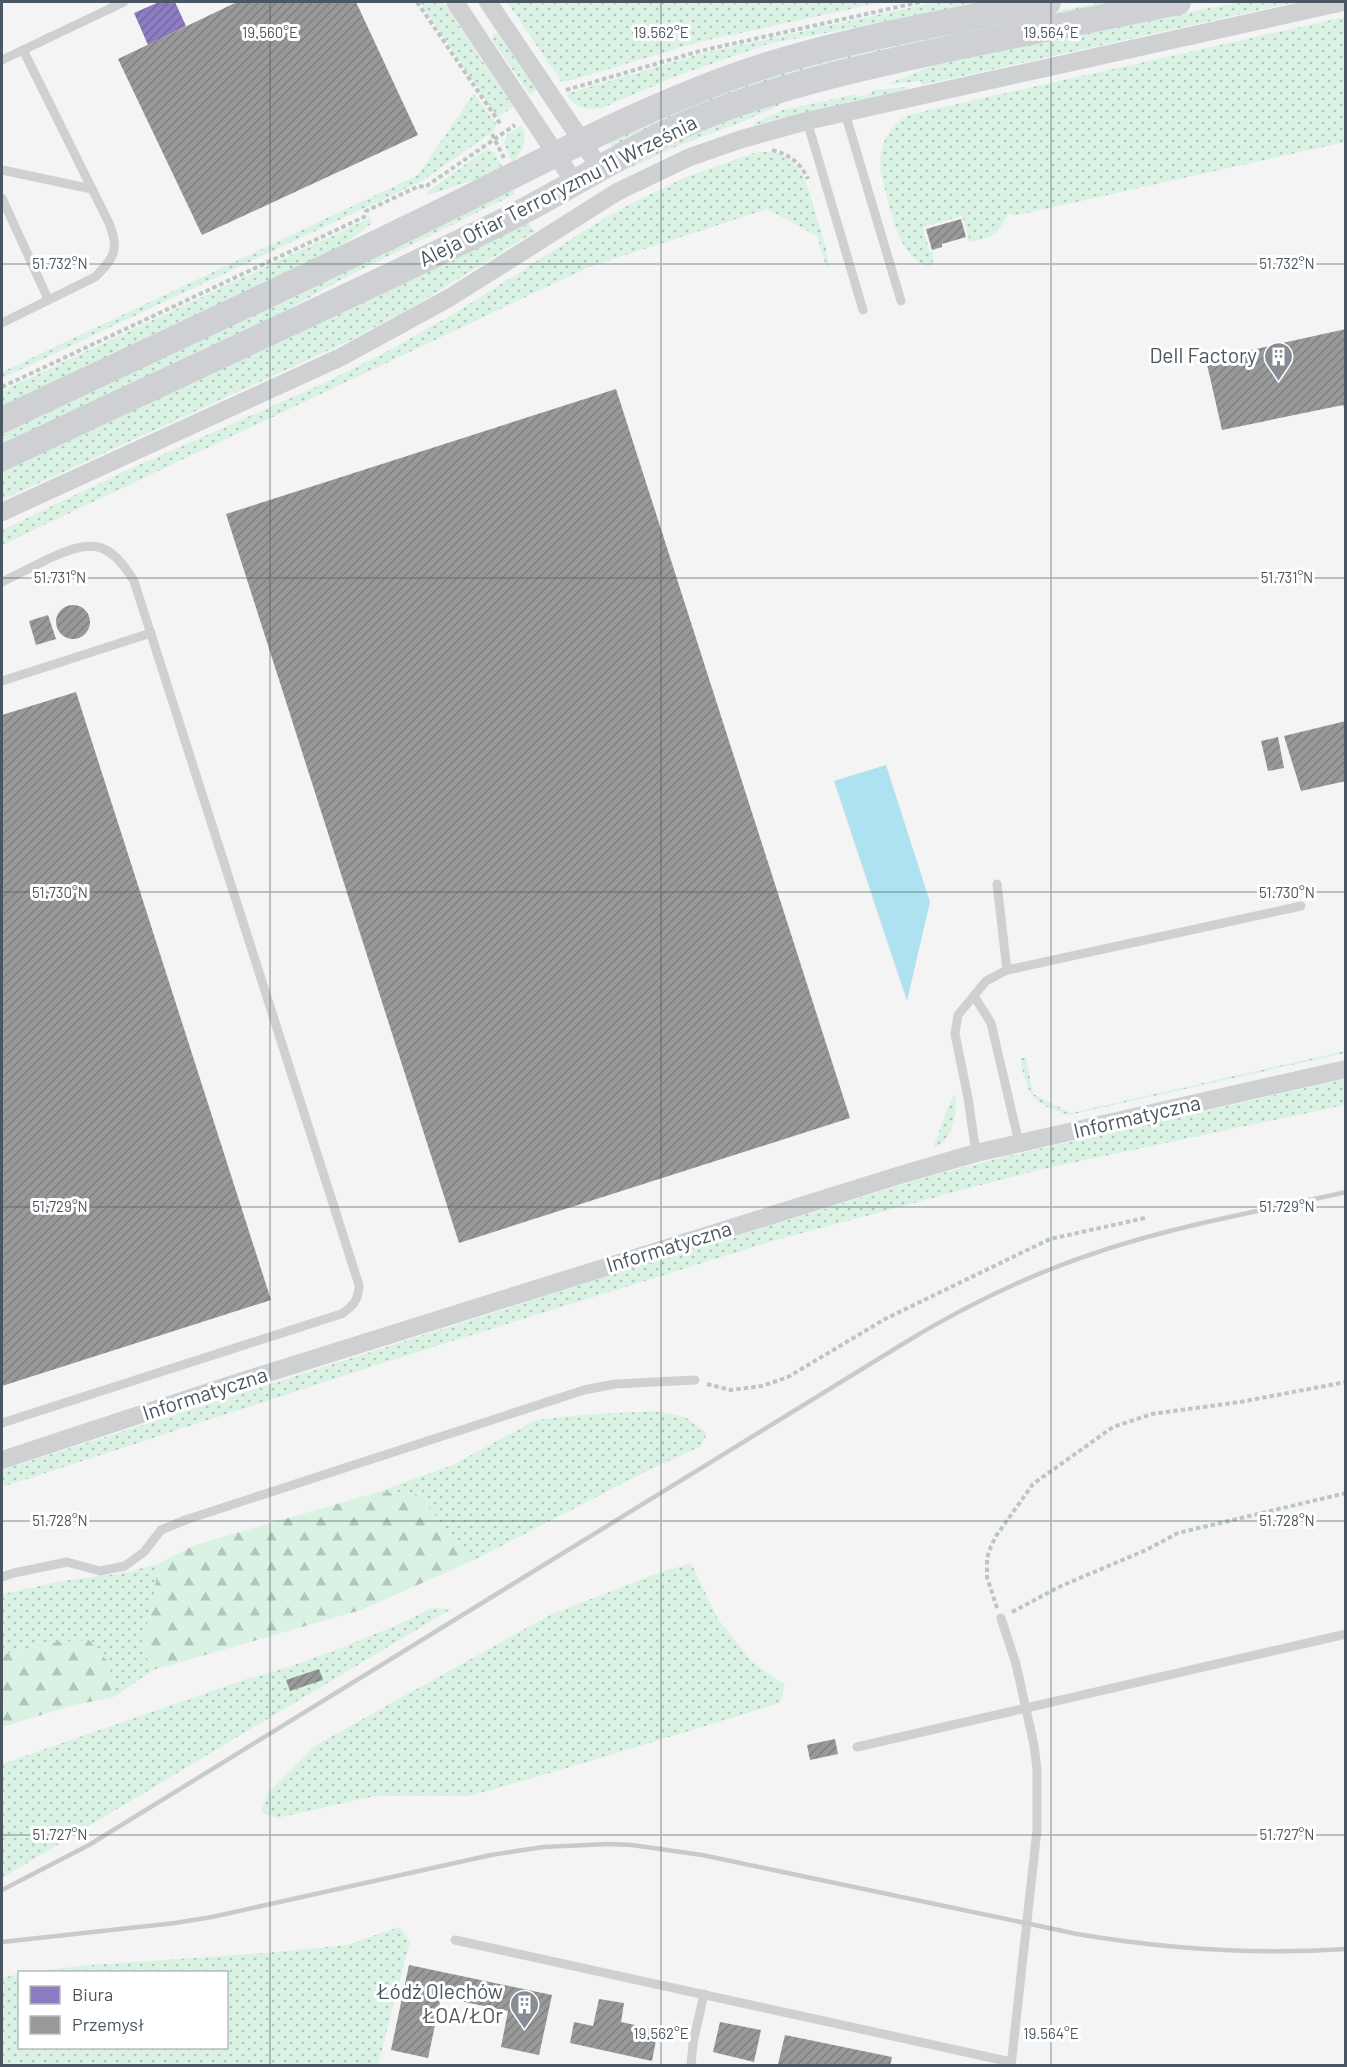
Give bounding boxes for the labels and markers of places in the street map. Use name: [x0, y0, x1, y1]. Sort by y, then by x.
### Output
building icon: Dell Factory: [1262, 340, 1294, 382]
place label: Dell Factory: [1149, 342, 1257, 367]
place label: Łódź Olechów ŁOA/ŁOr: [376, 1978, 503, 2027]
building icon: Łódź Olechów ŁOA/ŁOr: [508, 1988, 540, 2030]

